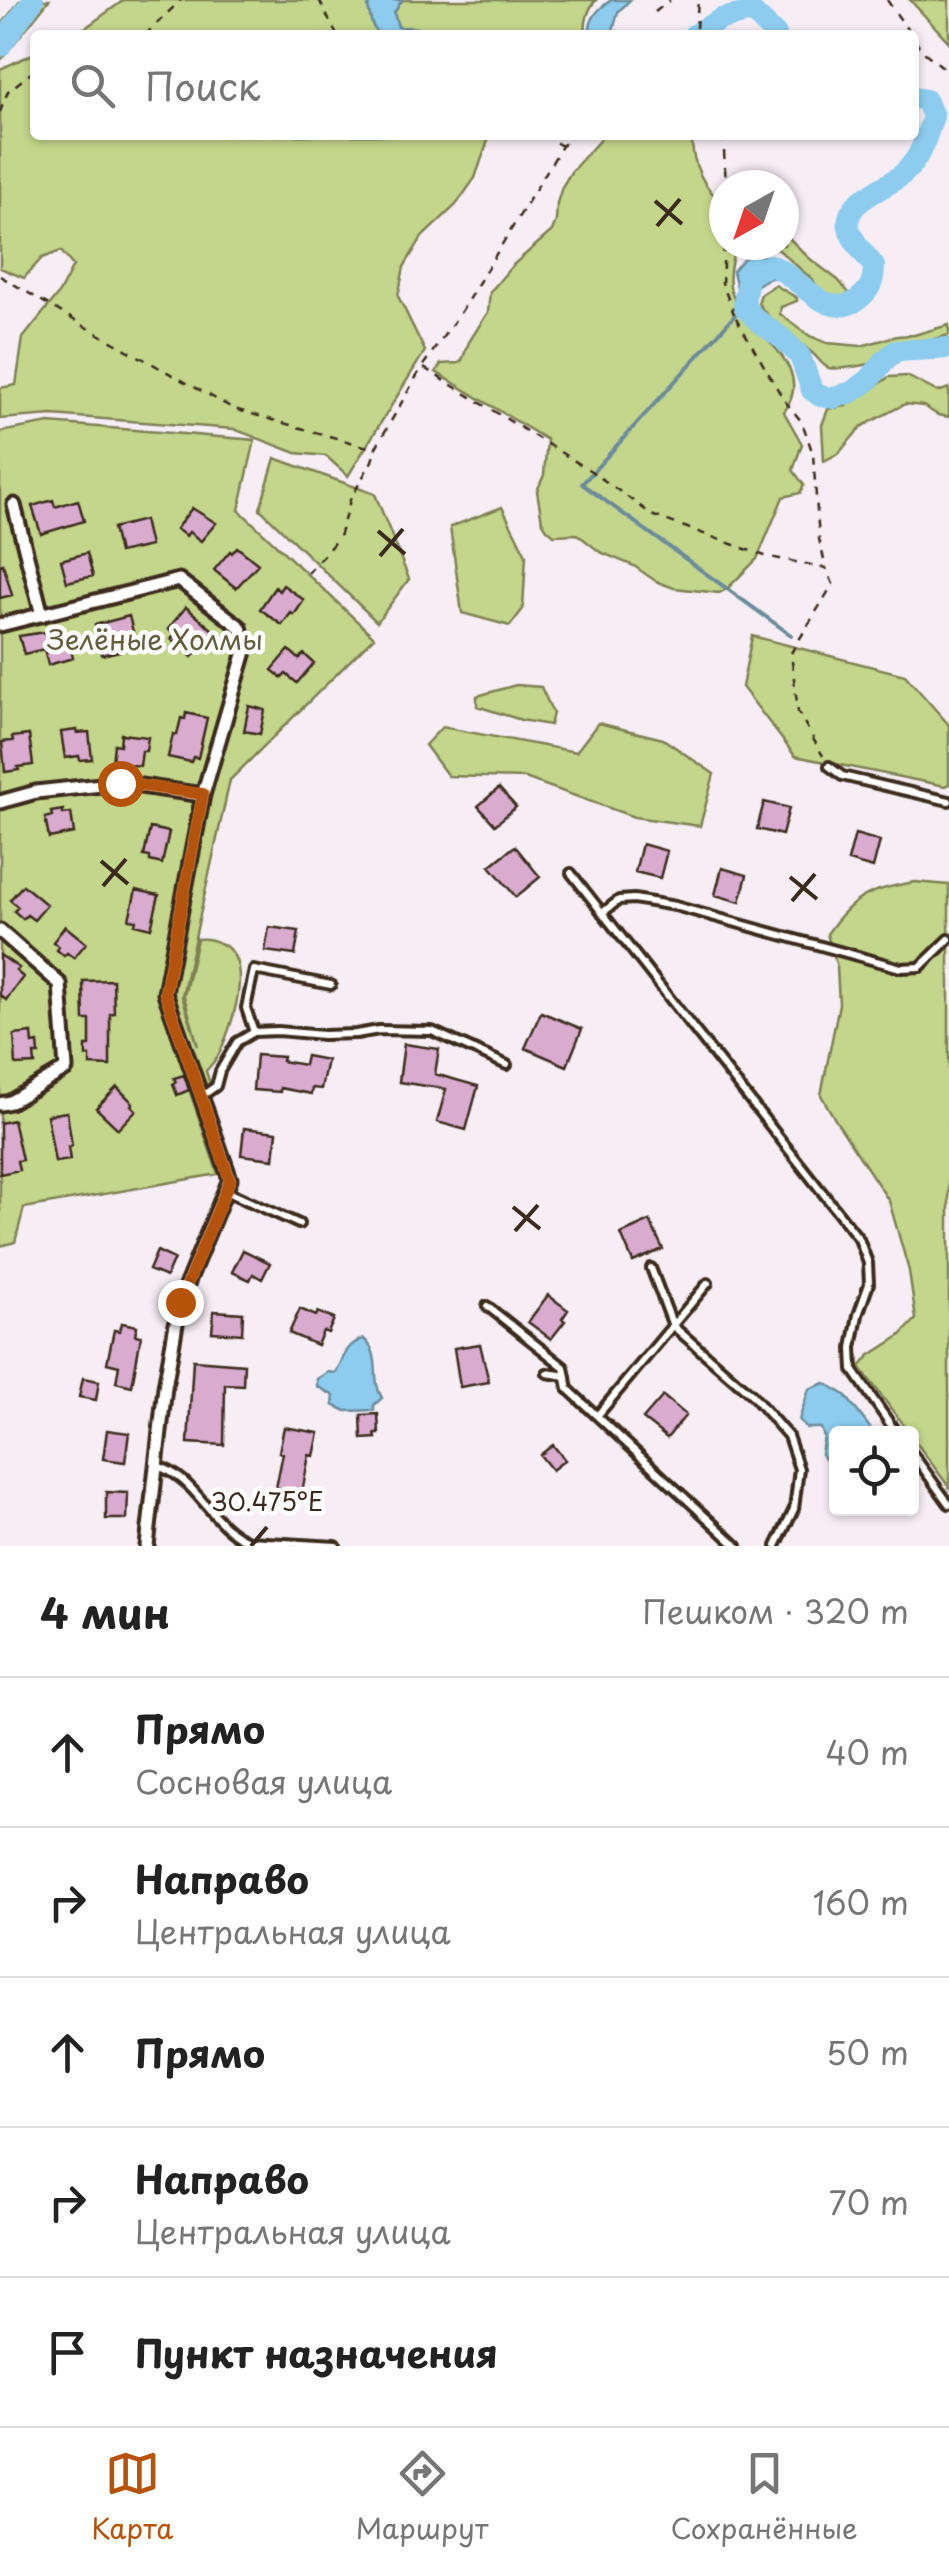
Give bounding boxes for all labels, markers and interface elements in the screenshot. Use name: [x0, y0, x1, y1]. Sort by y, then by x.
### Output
search box: [30, 30, 919, 140]
text: Поиск: [145, 57, 260, 114]
icon: search: [65, 58, 120, 113]
north arrow: [709, 170, 799, 260]
park label: Зелёные Холмы: [47, 617, 263, 660]
route start: [98, 761, 144, 807]
route end: [158, 1280, 204, 1326]
map controls: [829, 1426, 919, 1516]
button: locate: [829, 1426, 919, 1516]
text: 30.475°E: [211, 1482, 323, 1520]
text: 4 мин: [40, 1580, 170, 1643]
text: Пешком · 320 m: [642, 1587, 909, 1635]
text: Прямо: [135, 1700, 265, 1757]
icon: ahead: [40, 1725, 95, 1780]
text: 40 m: [825, 1728, 909, 1776]
text: Сосновая улица: [135, 1757, 392, 1805]
text: Направо: [135, 1850, 309, 1907]
icon: right: [40, 1875, 95, 1930]
text: 160 m: [813, 1878, 909, 1926]
text: Центральная улица: [135, 1907, 451, 1955]
text: Прямо: [135, 2024, 265, 2081]
icon: ahead: [40, 2025, 95, 2080]
text: 50 m: [826, 2028, 909, 2076]
text: Направо: [135, 2150, 309, 2207]
icon: right: [40, 2175, 95, 2230]
text: 70 m: [829, 2178, 909, 2226]
text: Центральная улица: [135, 2207, 451, 2255]
text: Пункт назначения: [135, 2324, 498, 2381]
icon: arrive: [40, 2325, 95, 2380]
tab: Карта: [91, 2446, 173, 2549]
tab: Маршрут: [356, 2446, 488, 2549]
tab: Сохранённые: [671, 2446, 858, 2549]

